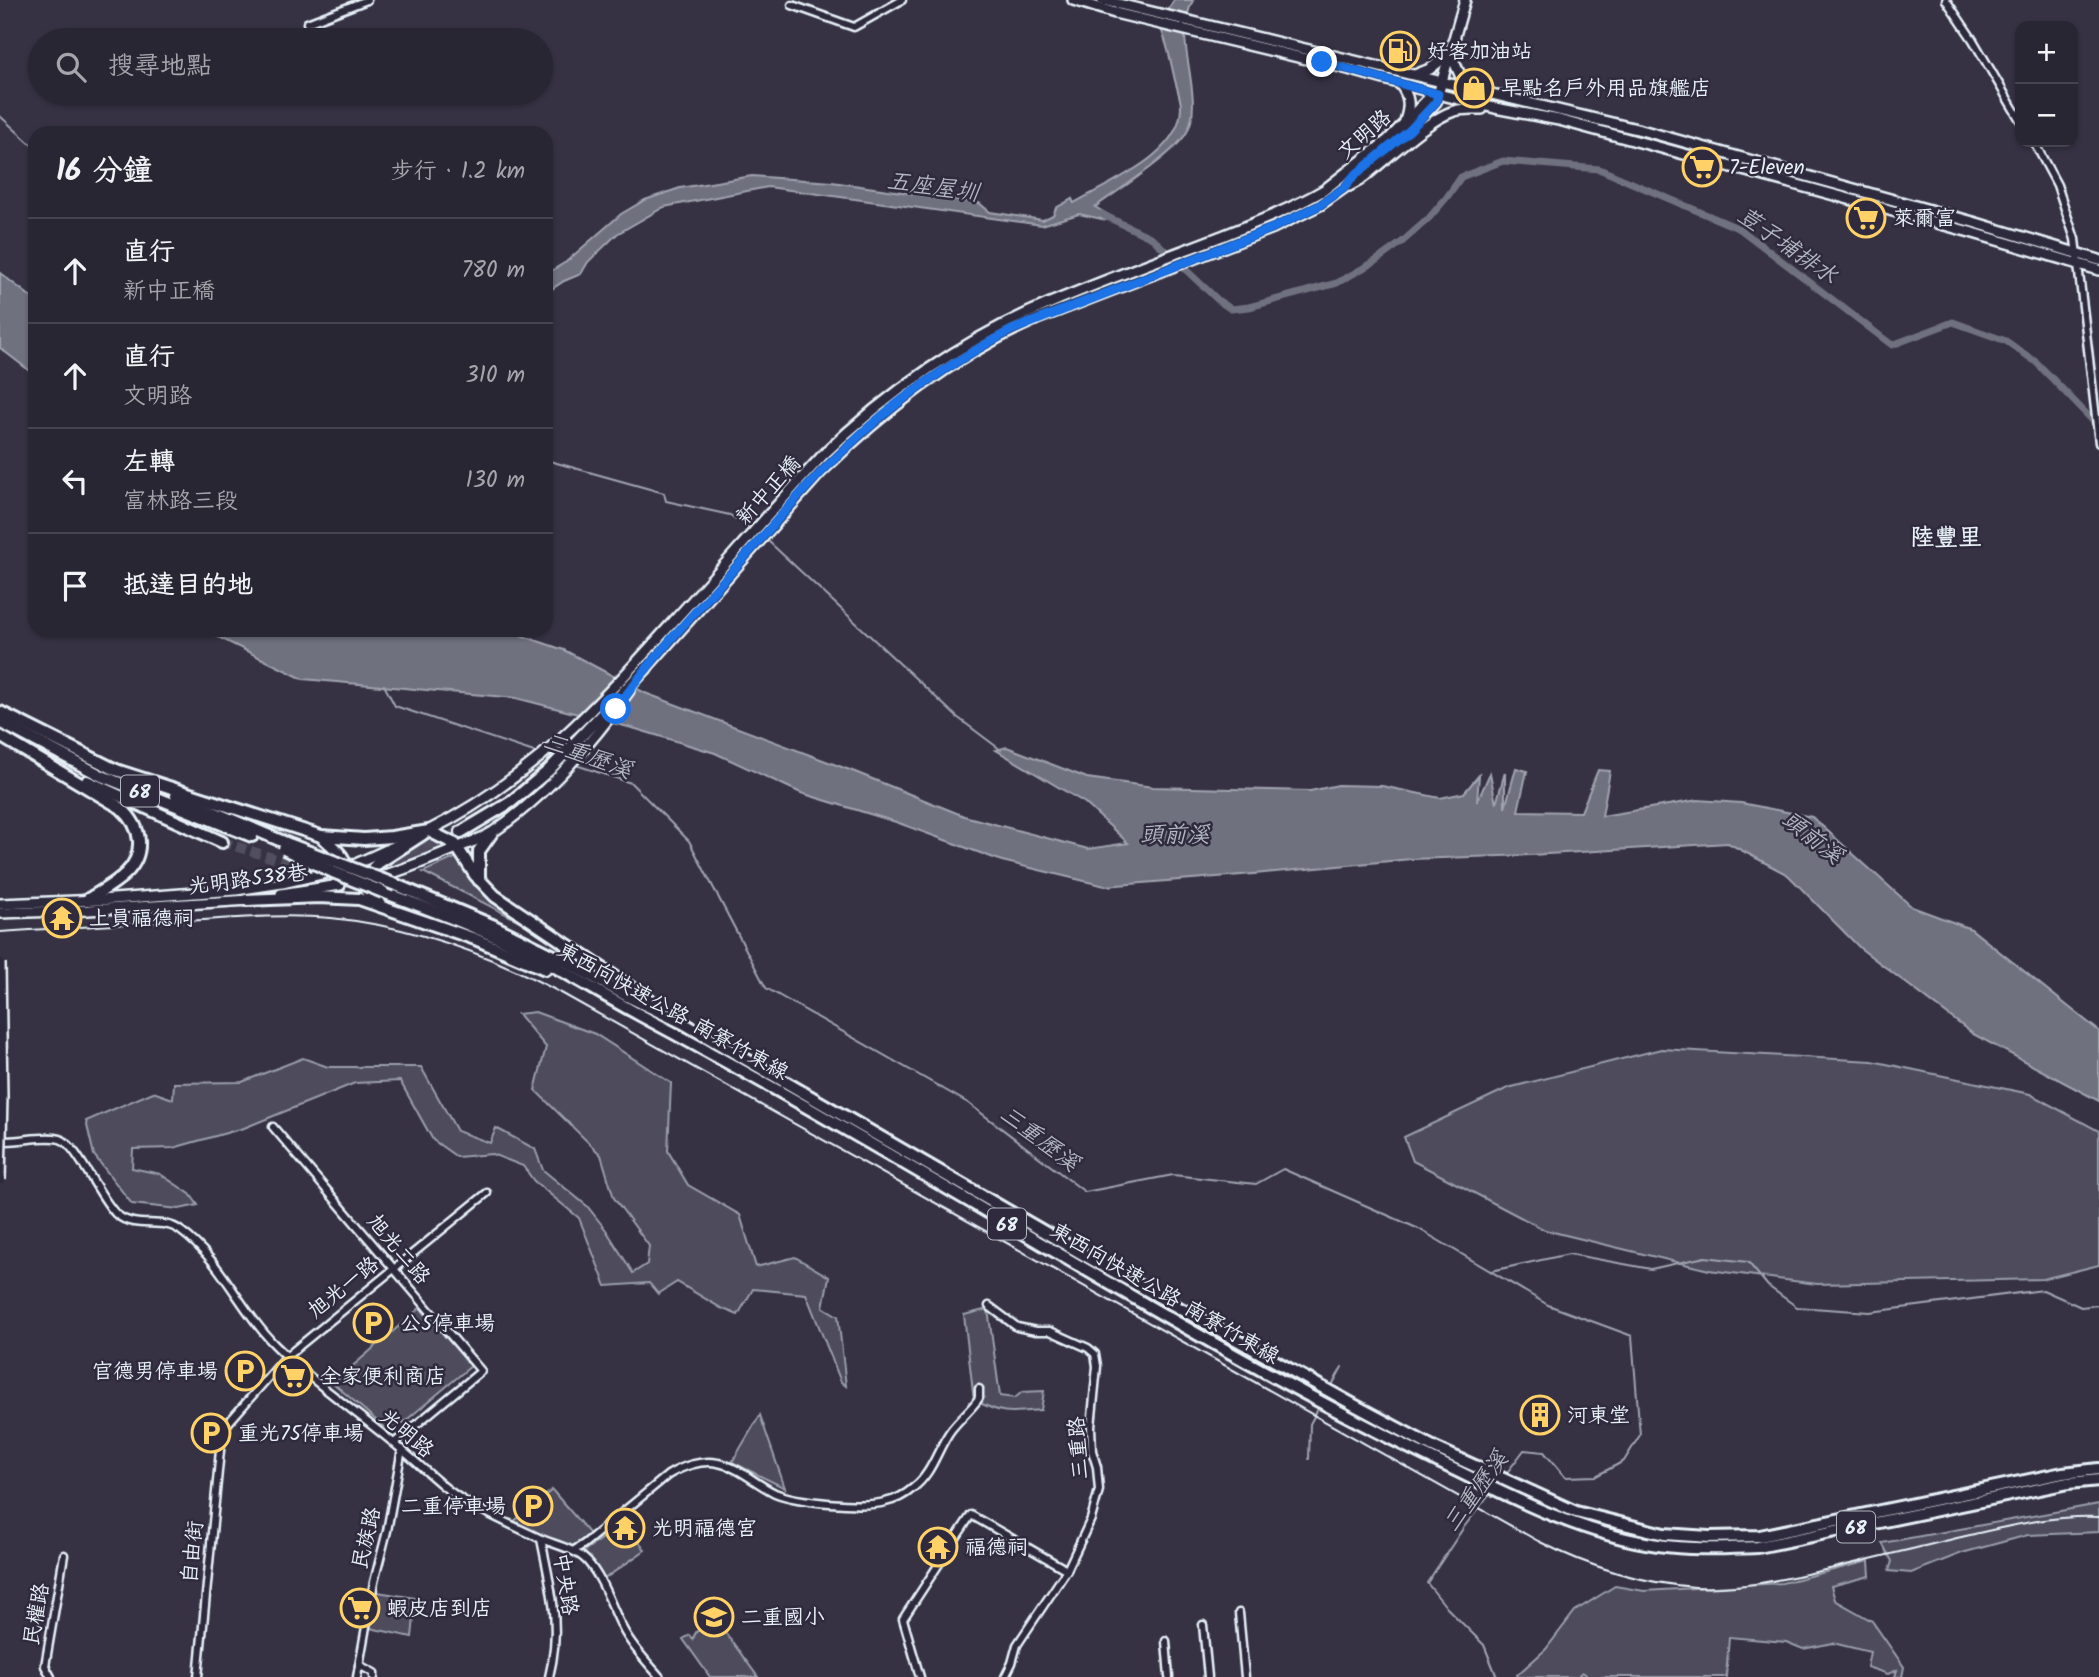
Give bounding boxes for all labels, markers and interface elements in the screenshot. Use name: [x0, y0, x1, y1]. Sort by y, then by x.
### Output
map controls: [2015, 21, 2078, 147]
button: +: [2015, 21, 2078, 84]
search box: [28, 28, 553, 105]
fuel station icon: 好客加油站: [1379, 30, 1421, 72]
place label: 好客加油站: [1427, 36, 1532, 69]
text: 搜尋地點: [108, 46, 212, 88]
route end: [1306, 46, 1337, 77]
icon: search: [52, 48, 90, 86]
shop icon: 早點名戶外用品旗艦店: [1453, 67, 1495, 109]
place label: 早點名戶外用品旗艦店: [1501, 73, 1711, 106]
button: −: [2015, 84, 2078, 147]
street label: 文明路: [1330, 102, 1400, 168]
supermarket icon: 7-Eleven: [1681, 146, 1723, 188]
text: 16 分鐘: [56, 148, 153, 196]
place label: 7-Eleven: [1729, 152, 1805, 185]
text: 步行 · 1.2 km: [391, 154, 525, 190]
water label: 五座屋圳: [885, 164, 984, 213]
supermarket icon: 萊爾富: [1845, 197, 1887, 239]
water label: 荳子埔排水: [1729, 199, 1845, 295]
place label: 萊爾富: [1893, 203, 1956, 236]
text: 直行: [123, 232, 175, 274]
icon: ahead: [56, 252, 94, 290]
text: 780 m: [462, 253, 525, 289]
text: 新中正橋: [123, 274, 215, 310]
text: 直行: [123, 337, 175, 379]
icon: ahead: [56, 357, 94, 395]
text: 310 m: [466, 358, 525, 394]
text: 文明路: [123, 379, 192, 415]
text: 左轉: [123, 442, 175, 484]
street label: 新中正橋: [729, 449, 809, 533]
icon: left: [56, 462, 94, 500]
text: 130 m: [466, 463, 525, 499]
text: 富林路三段: [123, 484, 238, 520]
district label: 陸豐里: [1910, 519, 1982, 558]
text: 抵達目的地: [123, 565, 253, 607]
icon: arrive: [56, 567, 94, 605]
route start: [600, 693, 631, 724]
water label: 三重歷溪: [538, 724, 639, 790]
road number: 68: [121, 776, 159, 806]
water label: 頭前溪: [1774, 803, 1852, 875]
water label: 頭前溪: [1141, 818, 1212, 854]
street label: 光明路538巷: [187, 857, 310, 904]
temple icon: 上員福德祠: [41, 897, 83, 939]
place label: 上員福德祠: [89, 903, 194, 936]
street label: 東西向快速公路 南寮竹東線: [550, 935, 794, 1090]
water label: 三重歷溪: [991, 1098, 1088, 1183]
street label: 旭光二路: [358, 1207, 437, 1293]
road number: 68: [988, 1208, 1026, 1240]
street label: 東西向快速公路 南寮竹東線: [1043, 1215, 1285, 1374]
street label: 旭光一路: [301, 1249, 387, 1327]
parking icon: 公5停車場: [352, 1302, 394, 1344]
place label: 公5停車場: [400, 1308, 495, 1341]
parking icon: 官德男停車場: [224, 1350, 266, 1392]
supermarket icon: 全家便利商店: [272, 1355, 314, 1397]
place label: 官德男停車場: [92, 1356, 218, 1389]
place label: 全家便利商店: [320, 1361, 446, 1394]
building icon: 河東堂: [1519, 1394, 1561, 1436]
place label: 河東堂: [1567, 1400, 1630, 1433]
street label: 光明路: [371, 1401, 441, 1467]
parking icon: 重光75停車場: [190, 1412, 232, 1454]
street label: 三重路: [1061, 1415, 1098, 1480]
place label: 重光75停車場: [238, 1418, 364, 1451]
water label: 三重歷溪: [1435, 1443, 1519, 1540]
parking icon: 二重停車場: [512, 1485, 554, 1527]
place label: 二重停車場: [401, 1491, 506, 1524]
street label: 民族路: [344, 1504, 391, 1573]
temple icon: 光明福德宮: [604, 1507, 646, 1549]
road number: 68: [1837, 1512, 1875, 1542]
place label: 光明福德宮: [652, 1513, 757, 1546]
street label: 自由街: [174, 1519, 213, 1585]
temple icon: 福德祠: [917, 1526, 959, 1568]
place label: 福德祠: [965, 1532, 1028, 1565]
street label: 中央路: [543, 1551, 586, 1618]
street label: 民權路: [16, 1580, 59, 1648]
supermarket icon: 蝦皮店到店: [339, 1587, 381, 1629]
place label: 蝦皮店到店: [387, 1593, 492, 1626]
school or university icon: 二重國小: [693, 1596, 735, 1638]
place label: 二重國小: [741, 1602, 825, 1635]

